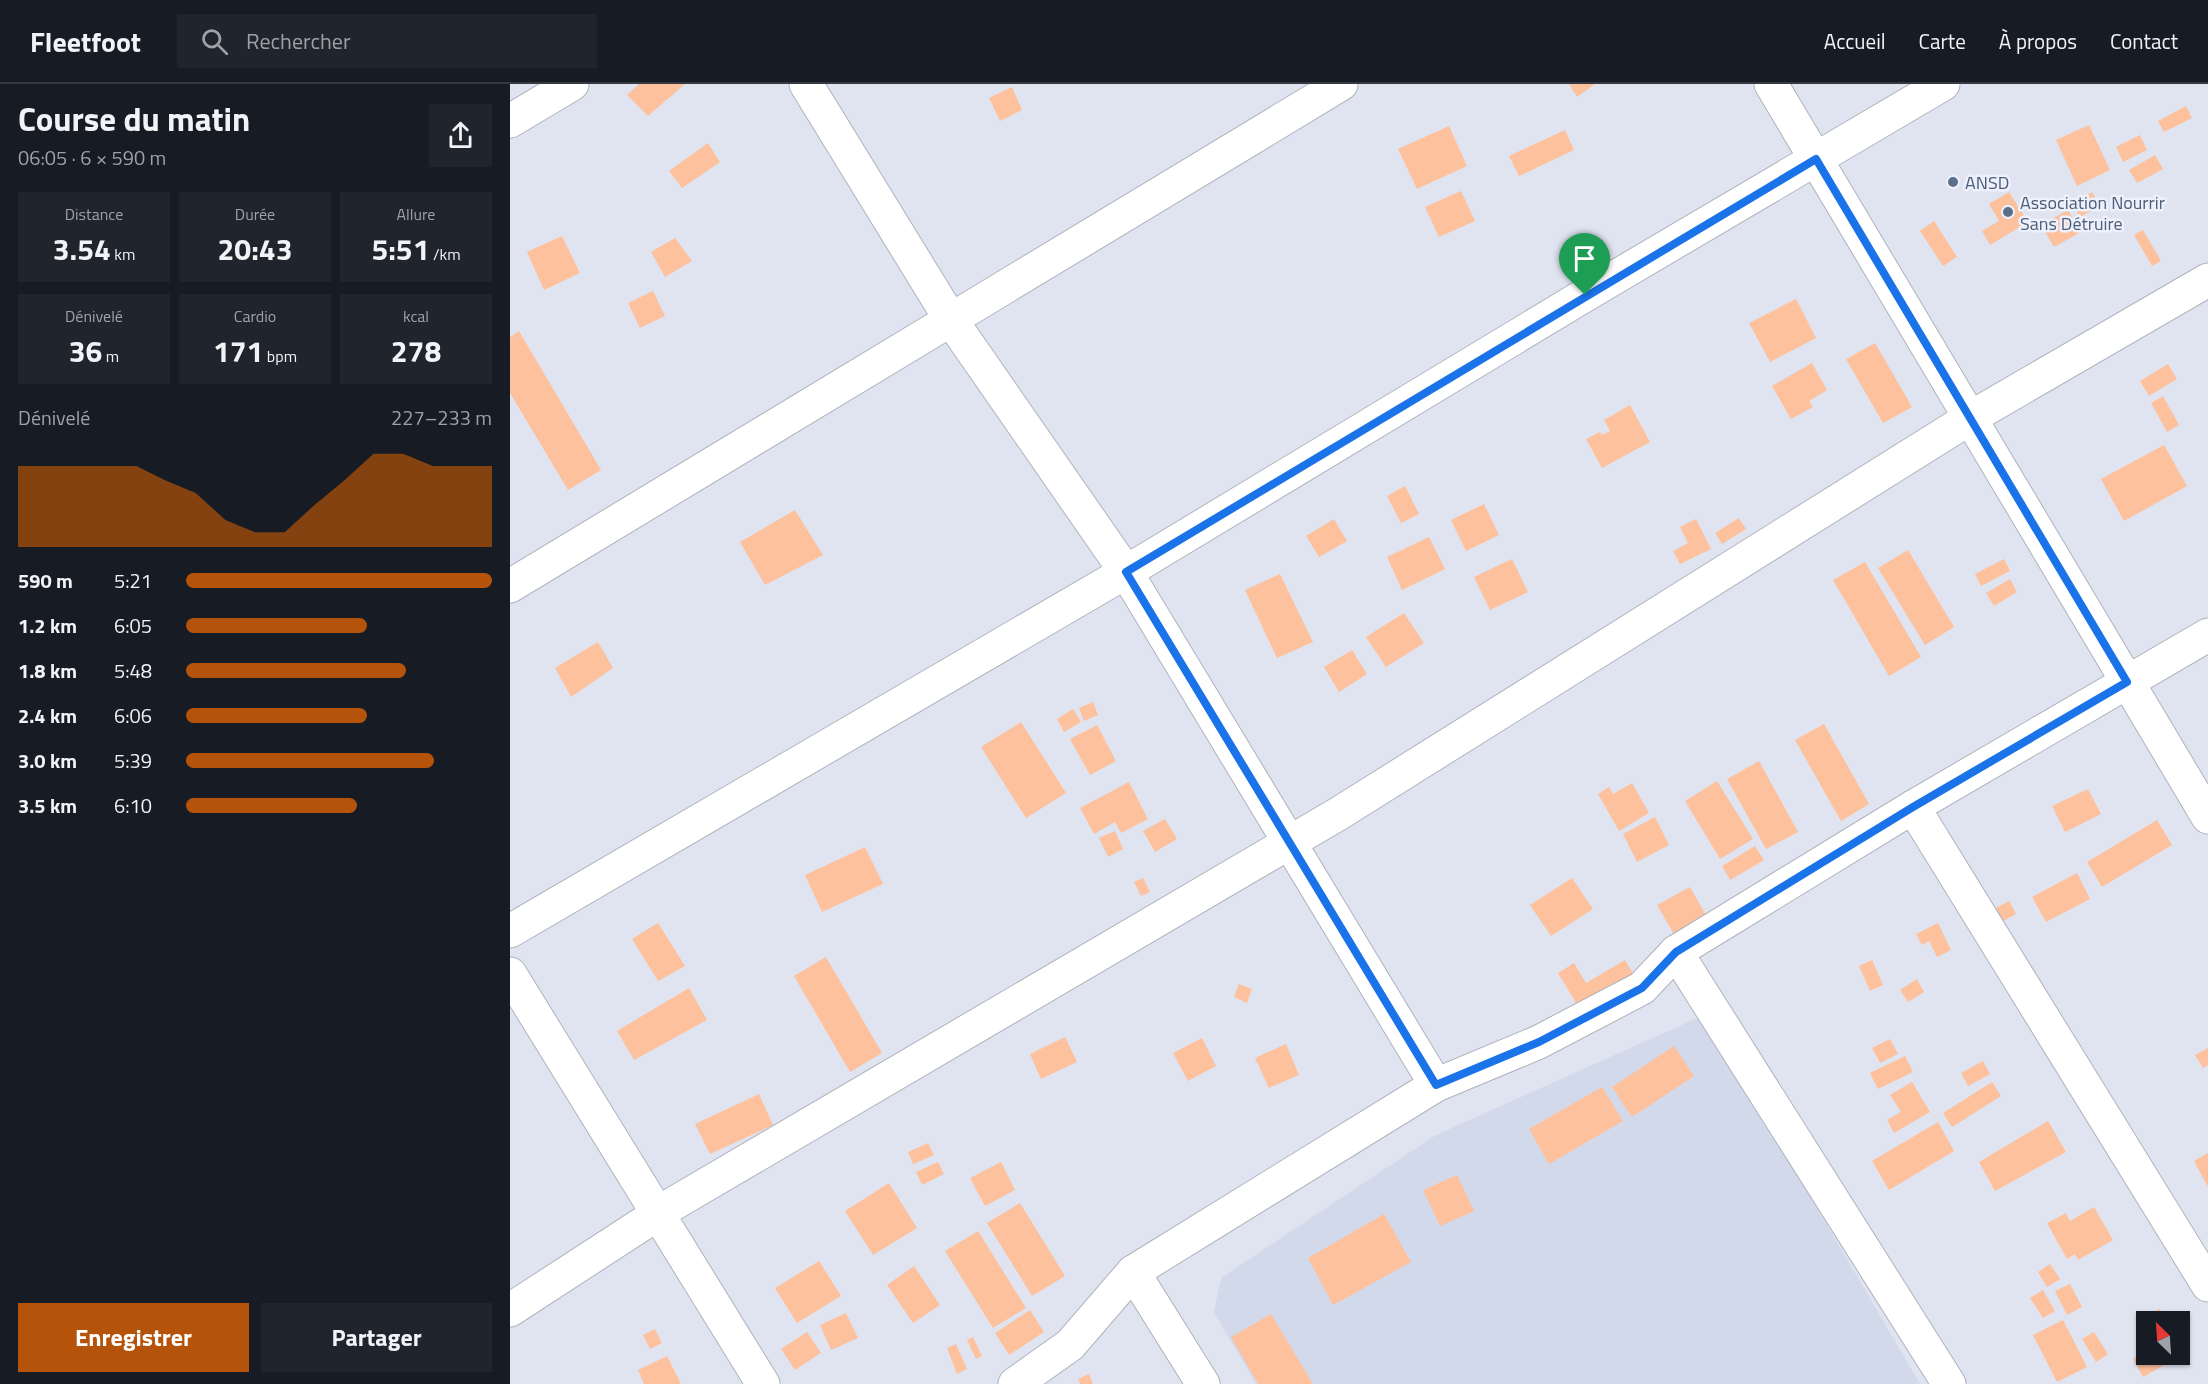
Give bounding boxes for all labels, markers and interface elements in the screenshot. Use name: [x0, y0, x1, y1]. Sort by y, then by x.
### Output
search box: [177, 14, 597, 68]
text: Fleetfoot: [30, 20, 141, 63]
text: Rechercher: [246, 24, 351, 58]
icon: search: [198, 25, 231, 58]
text: Accueil: [1824, 25, 1886, 57]
text: Carte: [1919, 25, 1966, 57]
text: À propos: [1999, 25, 2077, 57]
text: Contact: [2110, 25, 2178, 57]
text: Course du matin: [18, 94, 250, 144]
button: share: [429, 104, 492, 167]
text: 06:05 · 6 × 590 m: [18, 142, 166, 173]
place label: ANSD: [1965, 169, 2009, 196]
marker: ANSD: [1946, 175, 1960, 189]
place label: Association Nourrir Sans Détruire: [2020, 189, 2165, 237]
text: Distance: [65, 202, 123, 226]
text: Durée: [235, 202, 275, 226]
text: Allure: [397, 202, 435, 226]
marker: Association Nourrir Sans Détruire: [2001, 205, 2015, 219]
text: 3.54: [53, 226, 111, 272]
text: 20:43: [218, 226, 292, 272]
text: 5:51: [371, 226, 429, 272]
pin: [1559, 233, 1610, 295]
text: km: [111, 242, 135, 266]
text: /km: [429, 242, 461, 266]
icon: arrive: [1568, 242, 1601, 275]
text: Dénivelé: [65, 304, 123, 328]
text: Cardio: [234, 304, 276, 328]
text: kcal: [403, 304, 429, 328]
text: 36: [69, 328, 102, 374]
text: 171: [213, 328, 263, 374]
text: 278: [391, 328, 441, 374]
text: m: [102, 344, 119, 368]
text: bpm: [263, 344, 297, 368]
text: Dénivelé: [18, 402, 90, 433]
text: 227–233 m: [391, 402, 492, 433]
text: 590 m: [18, 565, 73, 596]
text: 5:21: [114, 565, 152, 596]
text: 1.2 km: [18, 610, 77, 641]
text: 6:05: [114, 610, 152, 641]
text: 1.8 km: [18, 655, 77, 686]
text: 5:48: [114, 655, 152, 686]
text: 2.4 km: [18, 700, 77, 731]
text: 6:06: [114, 700, 152, 731]
text: 3.0 km: [18, 745, 77, 776]
text: 5:39: [114, 745, 152, 776]
text: 3.5 km: [18, 790, 77, 821]
text: 6:10: [114, 790, 152, 821]
button: Enregistrer: [18, 1303, 249, 1372]
button: Partager: [261, 1303, 492, 1372]
north arrow: [2136, 1311, 2190, 1365]
map controls: [2136, 1311, 2190, 1365]

